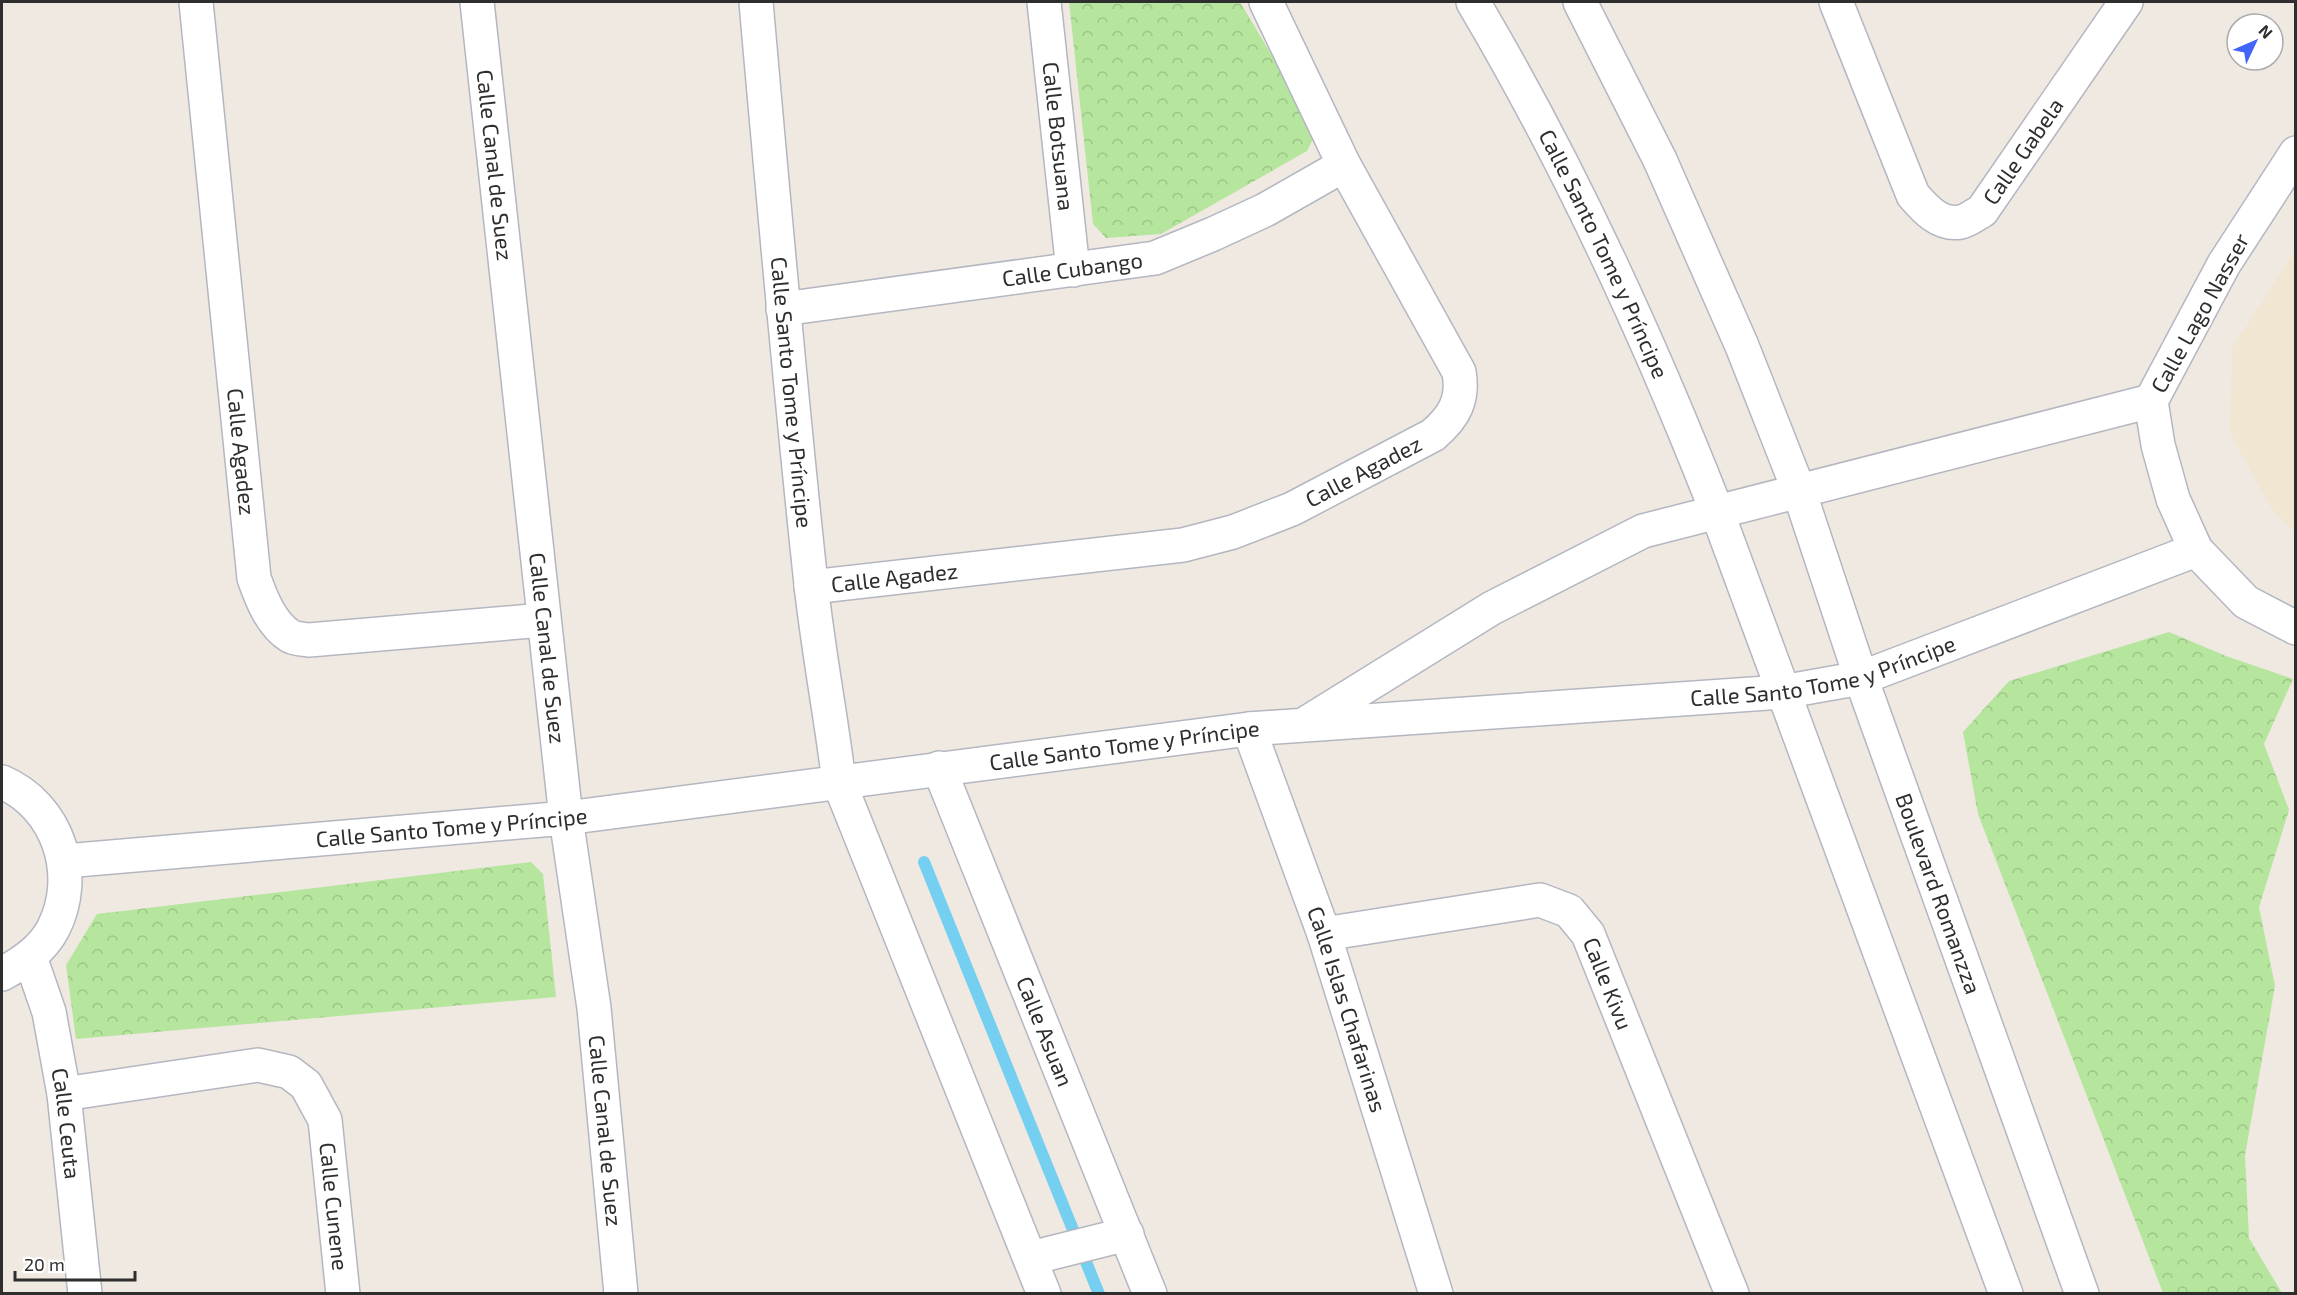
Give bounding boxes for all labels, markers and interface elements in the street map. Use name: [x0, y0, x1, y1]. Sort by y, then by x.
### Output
north arrow: [2225, 12, 2285, 72]
text: N: [2255, 20, 2277, 42]
street label: Calle Botsuana: [1039, 60, 1080, 212]
street label: Calle Canal de Suez: [472, 68, 519, 262]
street label: Calle Gabela: [1977, 93, 2068, 209]
street label: Calle Santo Tome y Príncipe: [1534, 125, 1675, 382]
street label: Calle Lago Nasser: [2145, 228, 2254, 397]
street label: Calle Cubango: [1000, 246, 1144, 291]
street label: Calle Santo Tome y Príncipe: [767, 256, 819, 529]
street label: Calle Agadez: [223, 387, 262, 516]
street label: Calle Agadez: [1300, 429, 1425, 512]
street label: Calle Canal de Suez: [525, 551, 572, 745]
street label: Calle Agadez: [830, 557, 959, 597]
street label: Calle Santo Tome y Príncipe: [1689, 629, 1959, 710]
street label: Calle Santo Tome y Príncipe: [988, 714, 1260, 775]
street label: Boulevard Romanzza: [1891, 789, 1987, 997]
street label: Calle Santo Tome y Príncipe: [315, 801, 589, 851]
street label: Calle Islas Chafarinas: [1303, 902, 1393, 1115]
street label: Calle Kivu: [1579, 933, 1639, 1033]
street label: Calle Asuan: [1012, 972, 1079, 1090]
street label: Calle Canal de Suez: [585, 1034, 629, 1227]
street label: Calle Ceuta: [47, 1065, 87, 1180]
street label: Calle Cunene: [315, 1141, 354, 1272]
scale bar: [15, 1244, 135, 1282]
text: 20 m: [24, 1253, 65, 1275]

